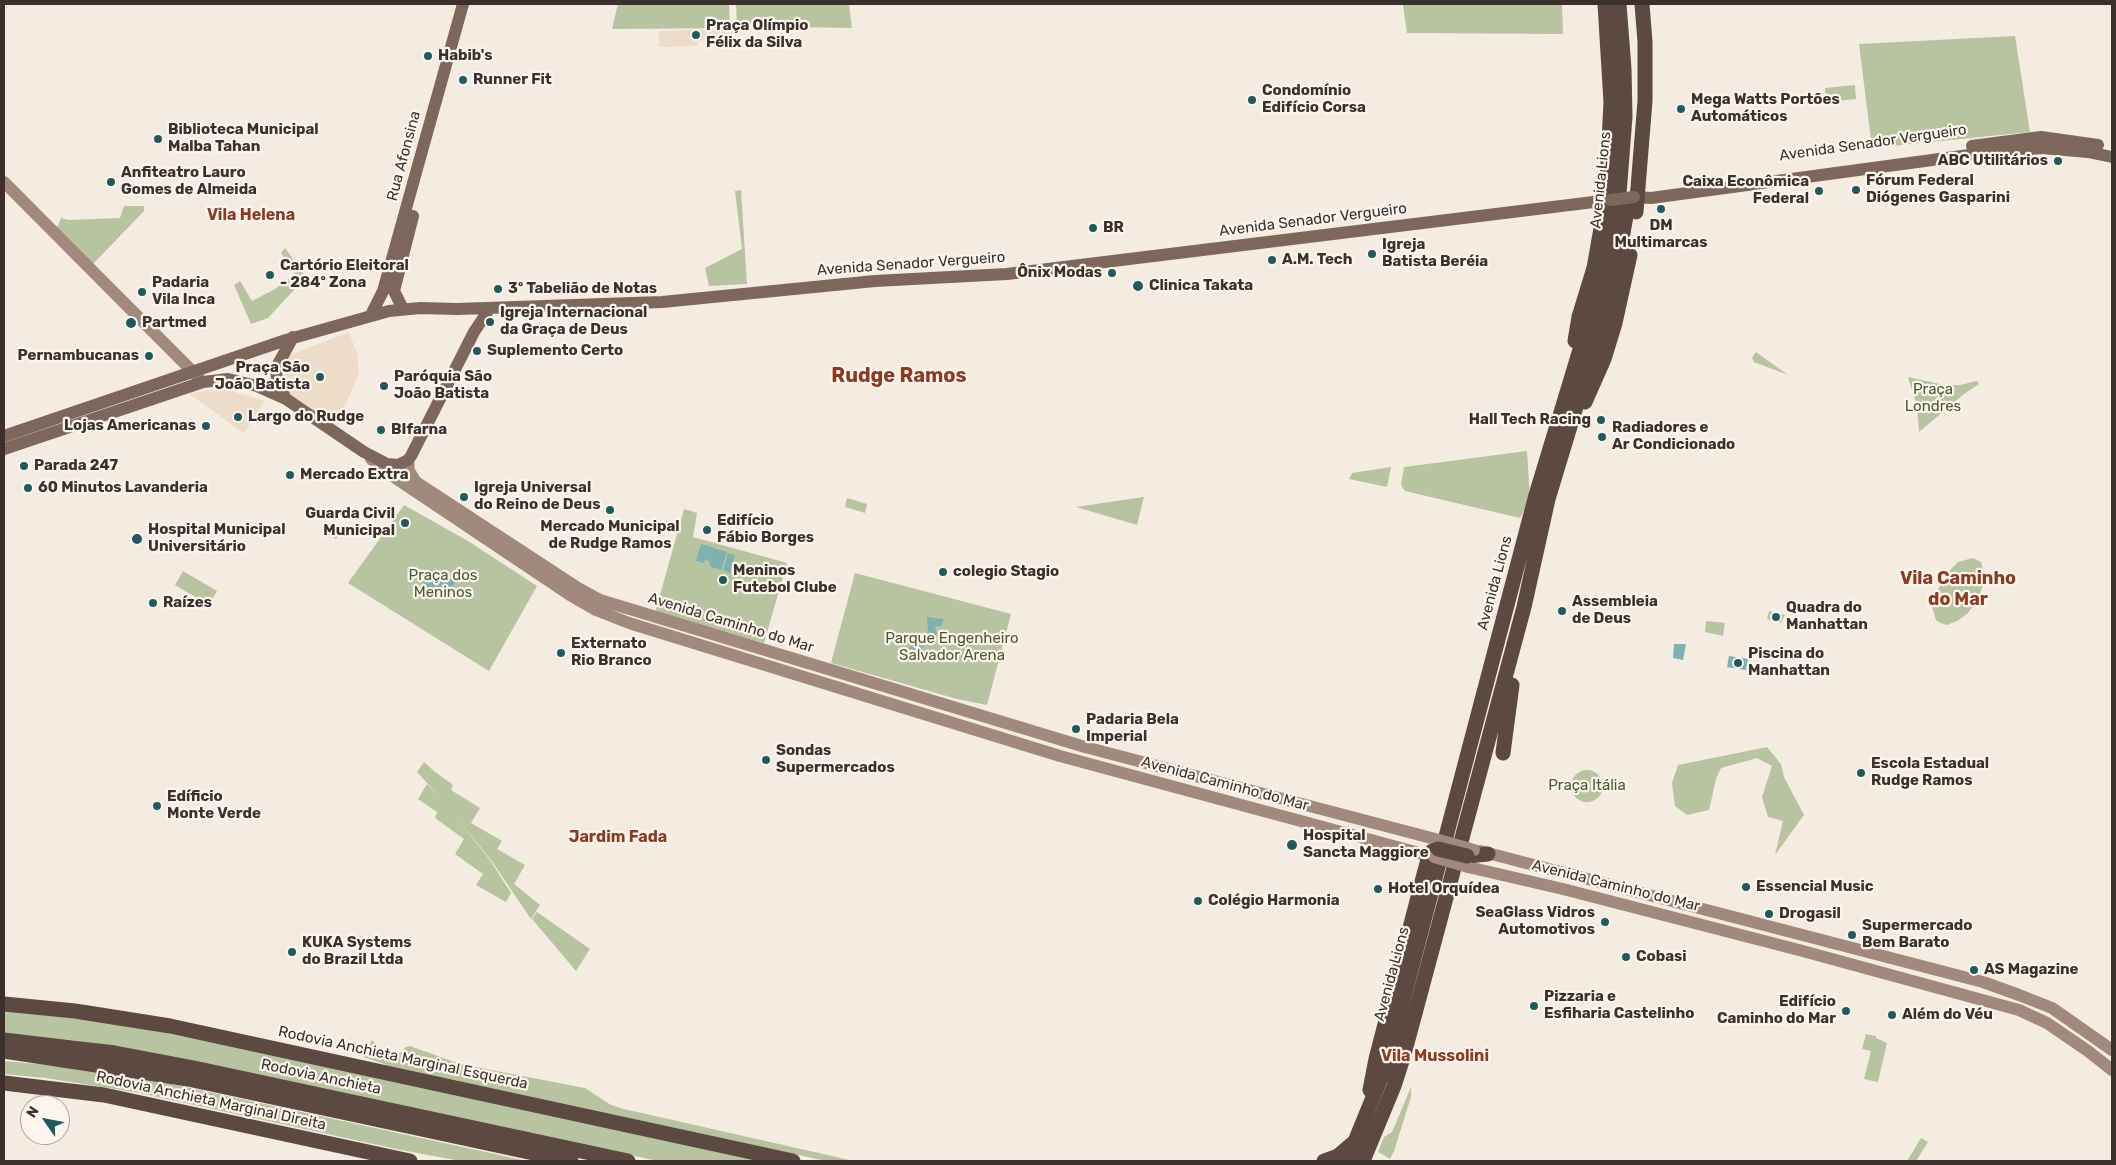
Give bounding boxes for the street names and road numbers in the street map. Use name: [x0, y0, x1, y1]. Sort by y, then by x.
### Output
street label: Rua Afonsina: [383, 109, 425, 203]
street label: Avenida Senador Vergueiro: [1778, 121, 1968, 165]
street label: Avenida Lions: [1587, 131, 1615, 229]
street label: Avenida Senador Vergueiro: [1218, 200, 1408, 240]
street label: Avenida Senador Vergueiro: [816, 248, 1006, 280]
street label: Avenida Lions: [1474, 534, 1516, 632]
street label: Avenida Caminho do Mar: [646, 589, 816, 657]
street label: Avenida Caminho do Mar: [1139, 753, 1311, 815]
street label: Avenida Caminho do Mar: [1530, 856, 1702, 916]
street label: Avenida Lions: [1371, 925, 1413, 1023]
street label: Rodovia Anchieta Marginal Esquerda: [277, 1023, 529, 1093]
street label: Rodovia Anchieta: [259, 1055, 383, 1099]
street label: Rodovia Anchieta Marginal Direita: [94, 1068, 328, 1134]

